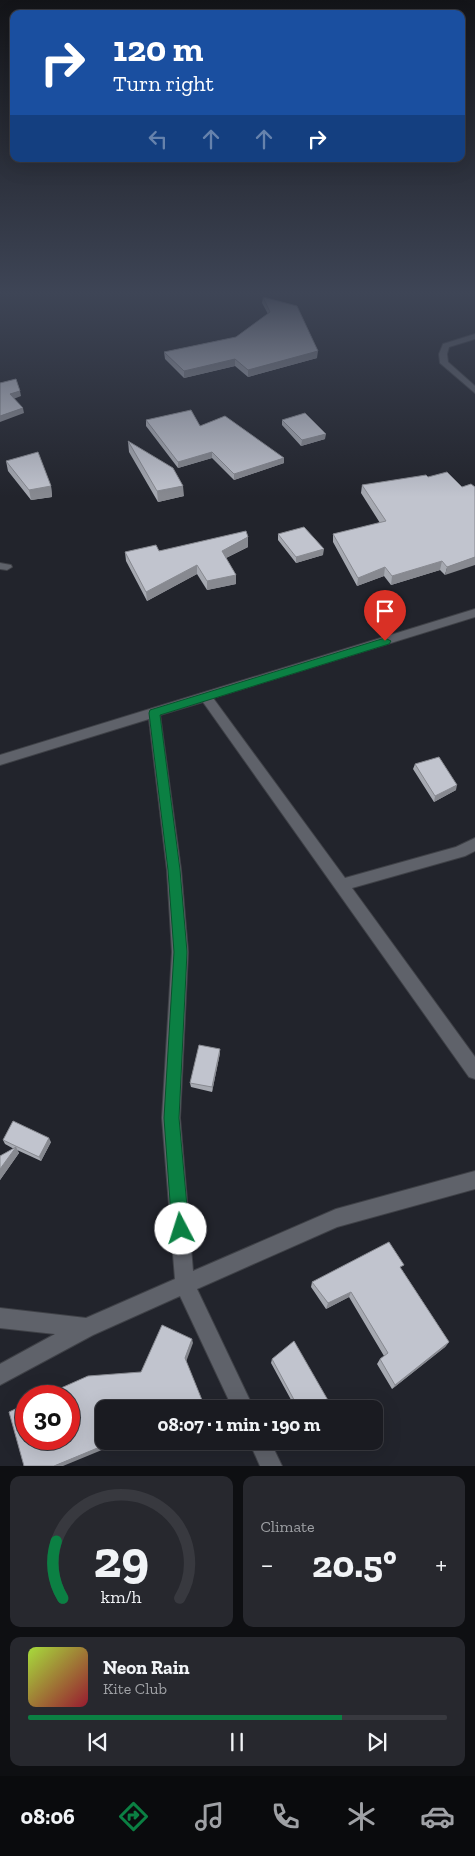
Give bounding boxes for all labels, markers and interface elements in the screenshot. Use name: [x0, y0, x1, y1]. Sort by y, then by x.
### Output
text: 120 m: [113, 28, 203, 70]
icon: right: [30, 30, 95, 95]
text: Turn right: [113, 70, 214, 97]
icon: left: [144, 125, 172, 153]
icon: ahead: [197, 125, 225, 153]
icon: ahead: [250, 125, 278, 153]
icon: right: [303, 125, 331, 153]
pin: [364, 590, 406, 641]
icon: arrive: [371, 597, 399, 625]
position arrow: [154, 1202, 206, 1254]
speed limit sign: 30: [15, 1385, 80, 1450]
text: 08:07 · 1 min · 190 m: [157, 1413, 321, 1436]
text: Climate: [261, 1517, 315, 1536]
text: 29: [93, 1528, 149, 1590]
text: 20.5°: [312, 1541, 397, 1587]
text: −: [261, 1548, 274, 1581]
text: +: [435, 1548, 447, 1581]
text: km/h: [101, 1586, 142, 1608]
text: Neon Rain: [103, 1656, 190, 1679]
text: Kite Club: [103, 1679, 167, 1698]
icon: previous: [84, 1728, 112, 1756]
icon: pause: [223, 1728, 251, 1756]
icon: next: [363, 1728, 391, 1756]
icon: directions: [116, 1799, 151, 1834]
icon: music: [192, 1799, 227, 1834]
icon: phone: [268, 1799, 303, 1834]
icon: climate: [344, 1799, 379, 1834]
icon: car: [420, 1799, 455, 1834]
text: 08:06: [20, 1803, 75, 1830]

